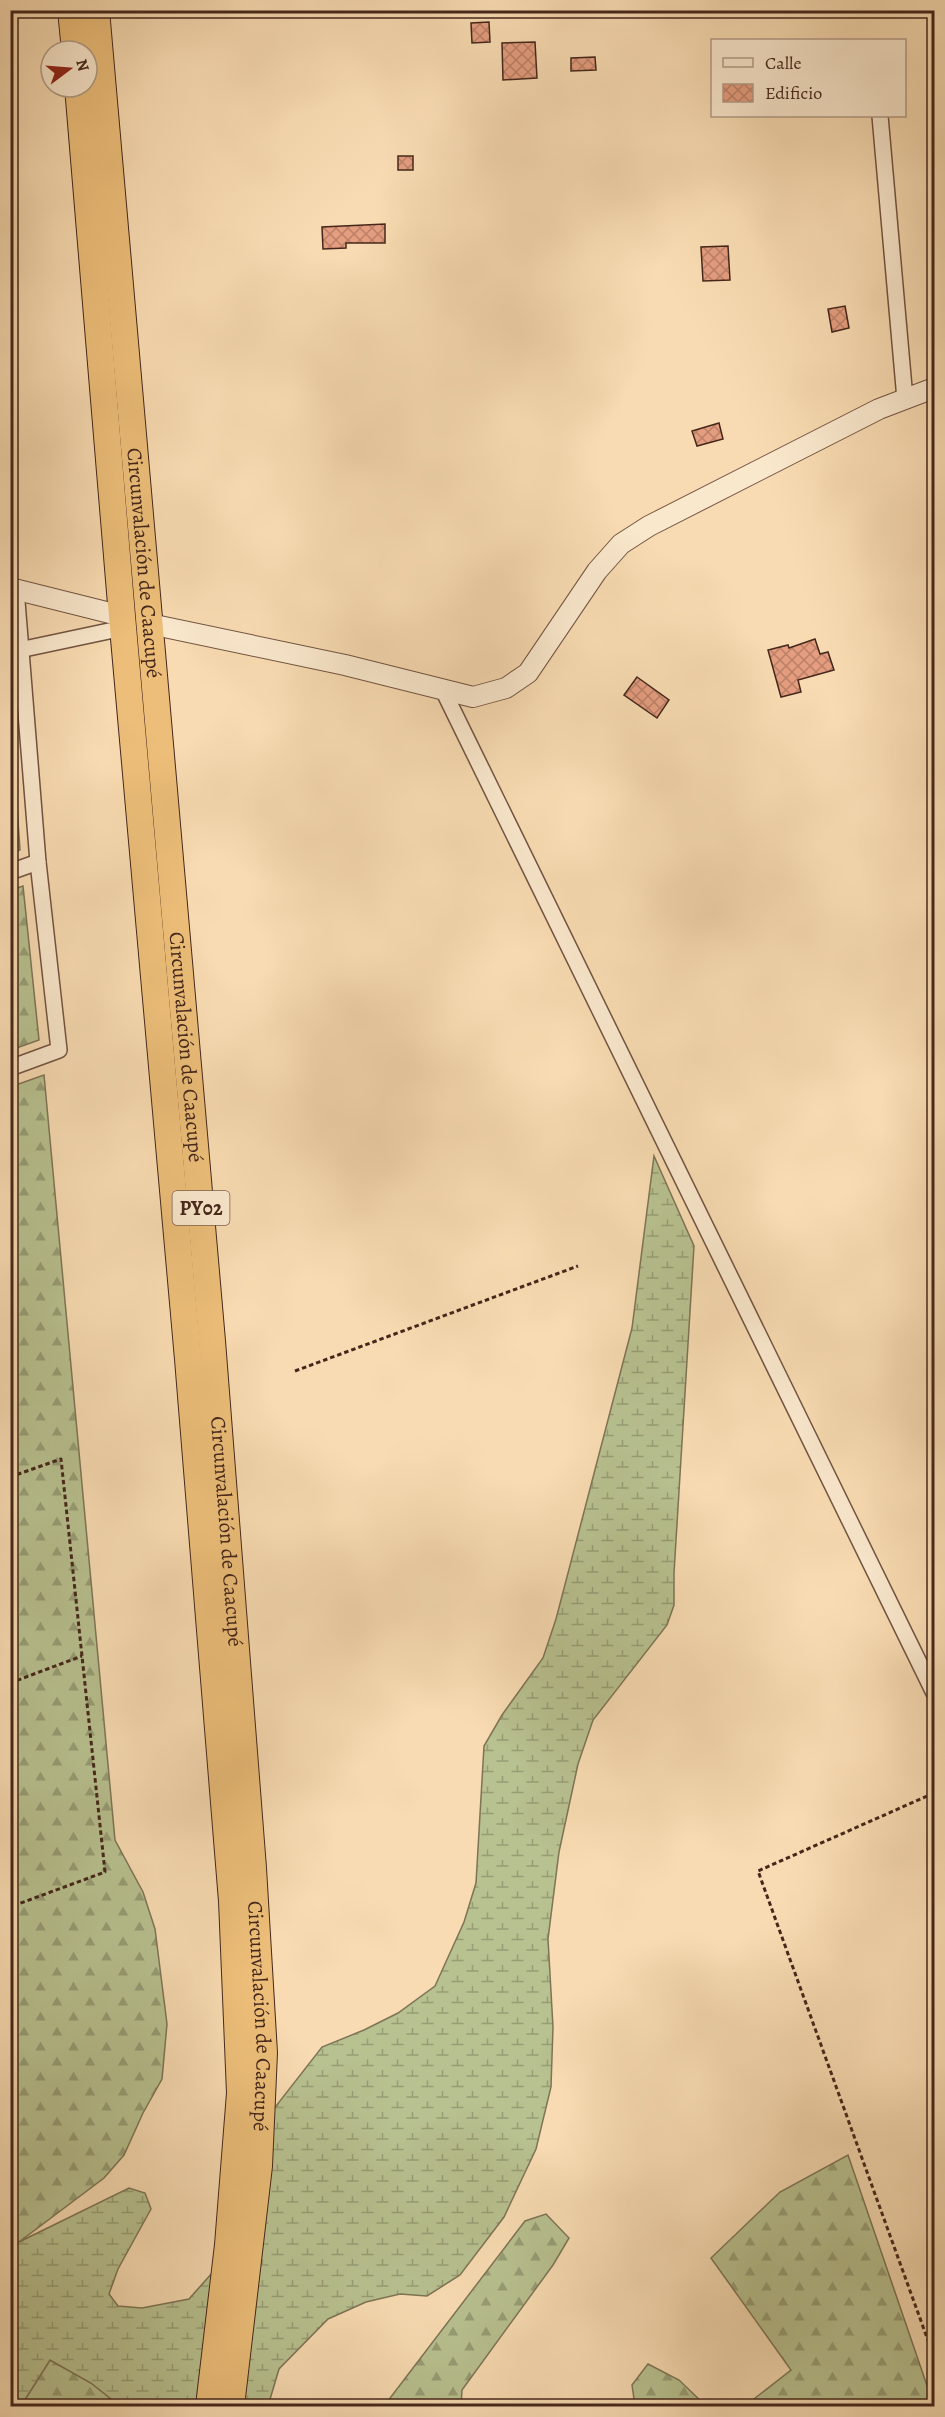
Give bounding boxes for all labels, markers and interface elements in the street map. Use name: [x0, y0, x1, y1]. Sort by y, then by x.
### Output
north arrow: [39, 39, 99, 99]
legend: [711, 39, 906, 117]
text: Calle: [765, 51, 802, 75]
text: N: [70, 57, 95, 74]
text: Edificio: [765, 81, 822, 105]
street label: Circunvalación de Caacupé: [120, 447, 168, 679]
street label: Circunvalación de Caacupé: [162, 931, 210, 1163]
road number: PY02: [172, 1191, 230, 1225]
street label: Circunvalación de Caacupé: [204, 1415, 250, 1648]
street label: Circunvalación de Caacupé: [241, 1900, 278, 2132]

